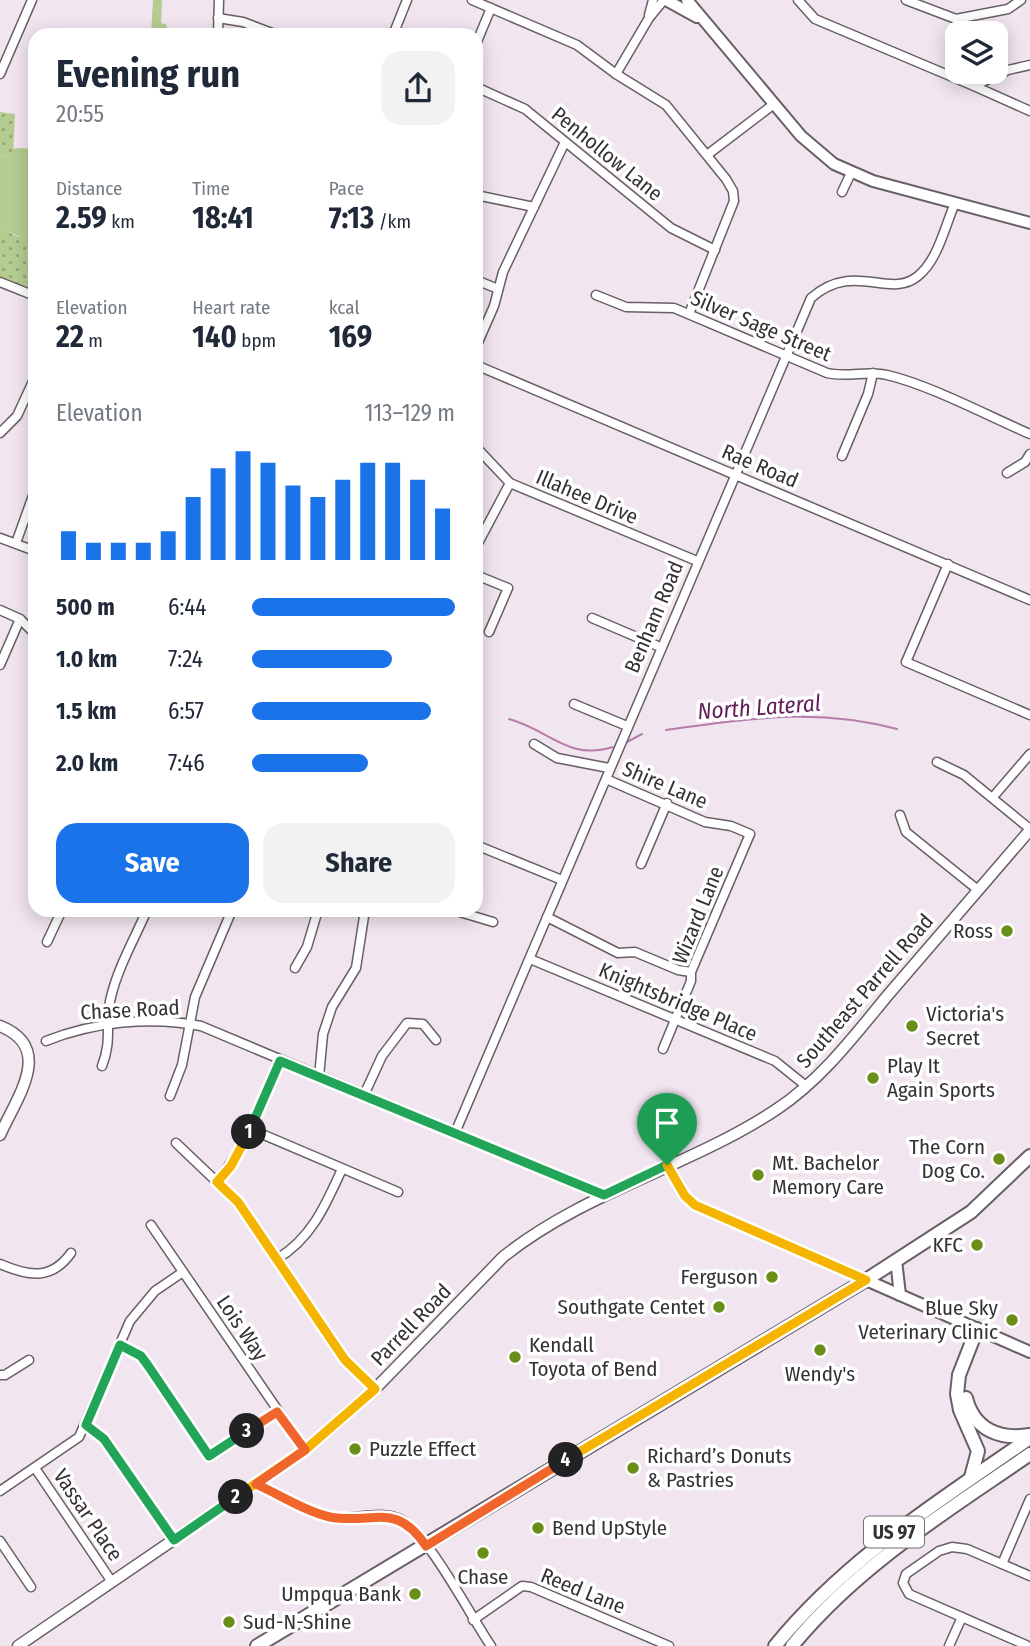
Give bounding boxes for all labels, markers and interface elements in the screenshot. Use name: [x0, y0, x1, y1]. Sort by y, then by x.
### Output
map controls: [945, 21, 1008, 84]
button: layers: [945, 21, 1008, 84]
text: Evening run: [56, 51, 240, 97]
button: share: [381, 51, 455, 125]
text: 20:55: [56, 100, 104, 128]
street label: Penhollow Lane: [546, 101, 668, 207]
text: Distance: [56, 177, 123, 200]
text: Time: [192, 177, 230, 200]
text: Pace: [329, 177, 364, 200]
text: 2.59: [56, 200, 107, 236]
text: 18:41: [192, 200, 254, 236]
text: 7:13: [329, 200, 374, 236]
text: km: [107, 210, 135, 233]
text: /km: [374, 210, 411, 233]
street label: Silver Sage Street: [687, 285, 835, 367]
text: Elevation: [56, 296, 128, 319]
text: Heart rate: [192, 296, 270, 319]
text: kcal: [329, 296, 359, 319]
text: 22: [56, 319, 84, 355]
text: 140: [192, 319, 237, 355]
text: 169: [329, 319, 372, 355]
text: m: [84, 329, 103, 352]
text: bpm: [237, 329, 276, 352]
text: Elevation: [56, 399, 143, 427]
text: 113–129 m: [364, 399, 455, 427]
street label: Rae Road: [718, 438, 802, 494]
street label: Illahee Drive: [532, 464, 642, 530]
street label: Benham Road: [619, 557, 689, 677]
text: 500 m: [56, 593, 115, 621]
text: 6:44: [168, 593, 206, 621]
text: 1.0 km: [56, 645, 117, 673]
text: 7:24: [168, 645, 203, 673]
water label: North Lateral: [696, 689, 822, 725]
text: 1.5 km: [56, 697, 117, 725]
text: 6:57: [168, 697, 204, 725]
text: 2.0 km: [56, 749, 118, 777]
text: 7:46: [168, 749, 205, 777]
street label: Shire Lane: [619, 756, 711, 814]
button: Save: [56, 823, 249, 903]
button: Share: [263, 823, 455, 903]
street label: Wizard Lane: [667, 862, 729, 968]
street label: Southeast Parrell Road: [791, 909, 939, 1073]
place label: Ross: [953, 918, 993, 944]
marker: Ross: [999, 923, 1015, 939]
street label: Knightsbridge Place: [595, 957, 761, 1047]
street label: Chase Road: [80, 994, 180, 1026]
place label: Victoria's Secret: [926, 1001, 1004, 1051]
marker: Victoria's Secret: [904, 1018, 920, 1034]
place label: Play It Again Sports: [887, 1053, 995, 1103]
marker: Play It Again Sports: [865, 1070, 881, 1086]
pin: [637, 1093, 697, 1165]
icon: arrive: [648, 1104, 686, 1142]
pin: 1: [232, 1114, 266, 1150]
text: 1: [244, 1120, 253, 1143]
place label: The Corn Dog Co.: [909, 1134, 985, 1184]
place label: Mt. Bachelor Memory Care: [772, 1150, 884, 1200]
marker: The Corn Dog Co.: [991, 1151, 1007, 1167]
marker: Mt. Bachelor Memory Care: [750, 1167, 766, 1183]
place label: KFC: [932, 1232, 963, 1258]
marker: KFC: [969, 1237, 985, 1253]
place label: Ferguson: [680, 1264, 758, 1290]
marker: Ferguson: [764, 1269, 780, 1285]
street label: Parrell Road: [365, 1278, 457, 1372]
street label: Lois Way: [211, 1290, 274, 1366]
place label: Southgate Centet: [558, 1294, 705, 1320]
place label: Blue Sky Veterinary Clinic: [858, 1295, 999, 1345]
marker: Southgate Centet: [711, 1299, 727, 1315]
marker: Blue Sky Veterinary Clinic: [1004, 1312, 1020, 1328]
place label: Kendall Toyota of Bend: [529, 1332, 657, 1382]
marker: Wendy's: [812, 1342, 828, 1358]
marker: Kendall Toyota of Bend: [507, 1349, 523, 1365]
place label: Wendy's: [785, 1361, 855, 1387]
pin: 3: [230, 1414, 264, 1448]
text: 3: [242, 1419, 251, 1442]
place label: Puzzle Effect: [369, 1436, 476, 1462]
marker: Puzzle Effect: [347, 1441, 363, 1457]
pin: 4: [548, 1442, 584, 1478]
place label: Richard’s Donuts & Pastries: [647, 1443, 791, 1493]
text: 4: [561, 1448, 570, 1471]
marker: Richard’s Donuts & Pastries: [625, 1460, 641, 1476]
street label: Vassar Place: [48, 1464, 128, 1566]
pin: 2: [218, 1480, 254, 1514]
text: 2: [231, 1485, 240, 1508]
place label: Bend UpStyle: [552, 1515, 667, 1541]
road number: US 97: [864, 1516, 924, 1548]
marker: Bend UpStyle: [530, 1520, 546, 1536]
marker: Chase: [475, 1545, 491, 1561]
street label: Reed Lane: [537, 1562, 629, 1620]
place label: Chase: [457, 1564, 509, 1590]
place label: Umpqua Bank: [281, 1581, 401, 1607]
marker: Umpqua Bank: [407, 1586, 423, 1602]
place label: Sud-N-Shine: [243, 1609, 351, 1635]
marker: Sud-N-Shine: [221, 1614, 237, 1630]

